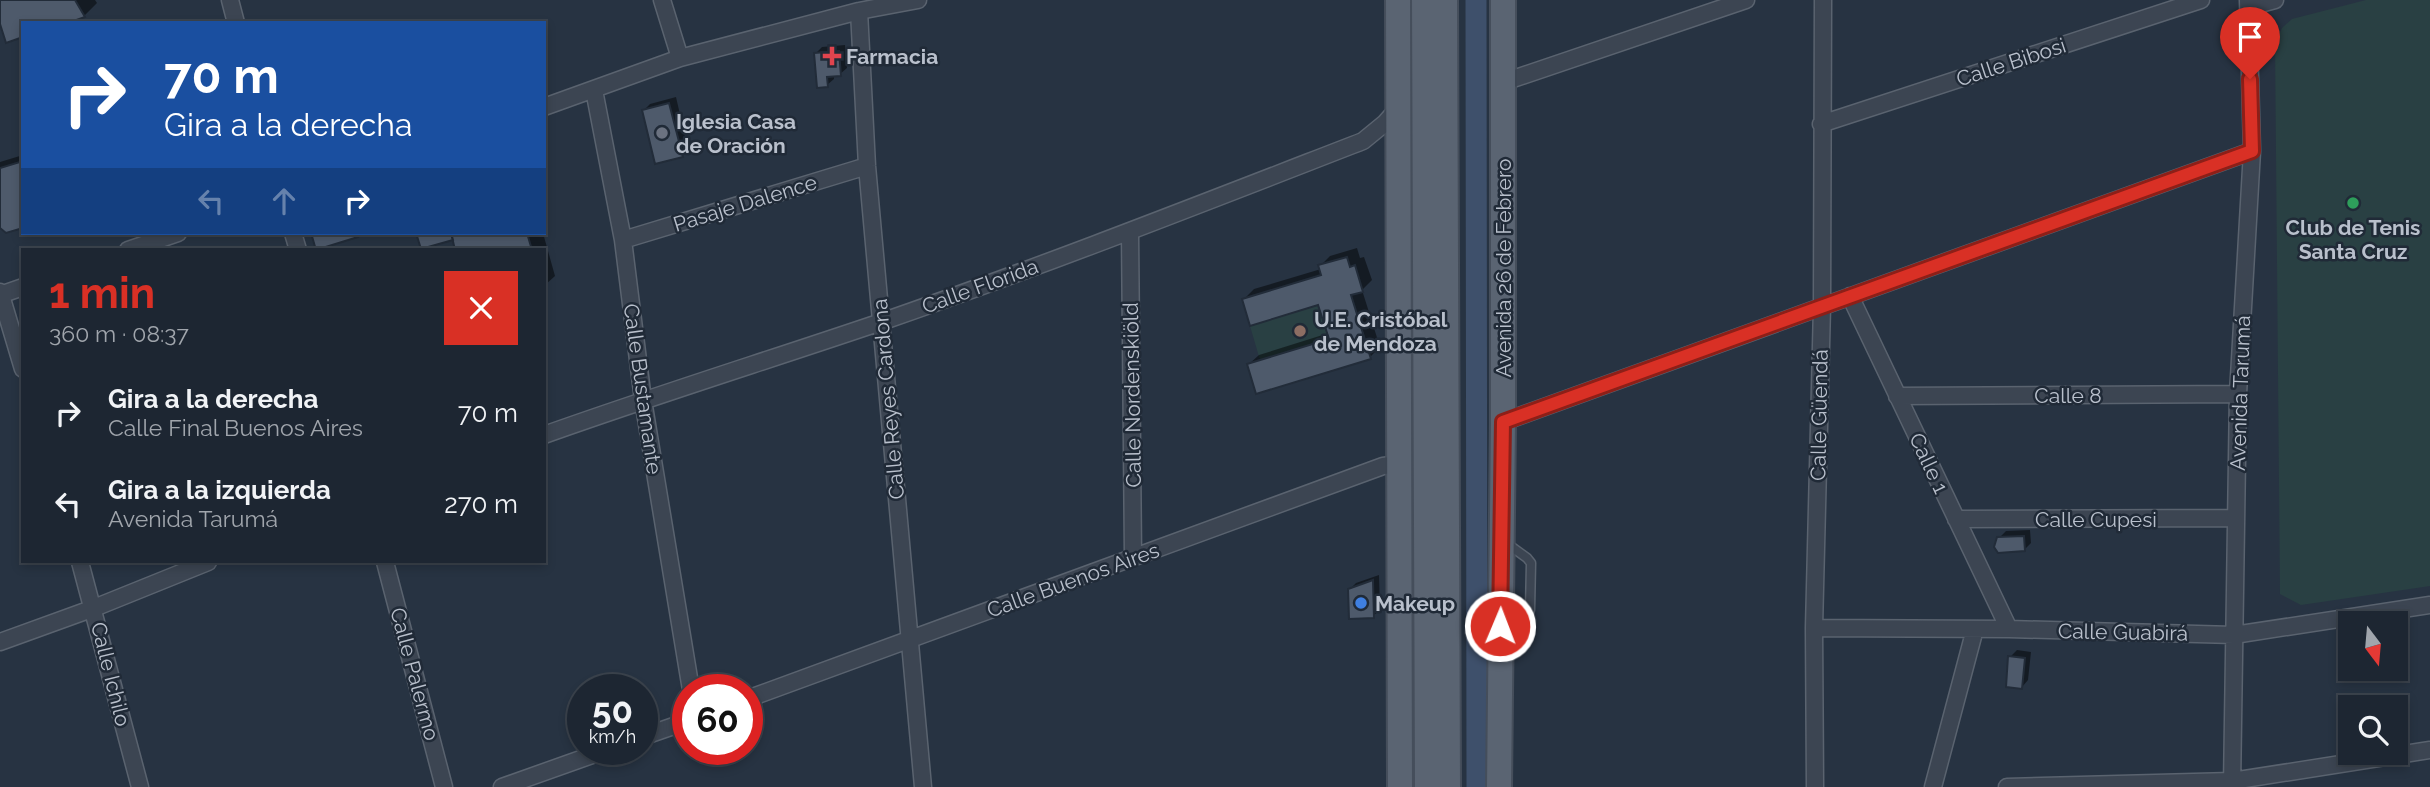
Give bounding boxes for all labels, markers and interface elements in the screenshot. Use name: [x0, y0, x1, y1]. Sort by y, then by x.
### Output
pin: [2220, 7, 2280, 79]
icon: arrive: [2231, 18, 2269, 56]
street label: Calle Bibosi: [1953, 33, 2069, 91]
place label: Farmacia: [846, 44, 938, 69]
text: 70 m: [164, 47, 279, 104]
marker: Farmacia: [824, 48, 840, 64]
icon: right: [49, 49, 140, 140]
text: Gira a la derecha: [164, 106, 412, 143]
place label: Iglesia Casa de Oración: [676, 109, 796, 158]
marker: Iglesia Casa de Oración: [654, 125, 670, 141]
street label: Avenida 26 de Febrero: [1491, 159, 1516, 377]
street label: Pasaje Dalence: [670, 169, 820, 237]
icon: left: [192, 182, 230, 220]
icon: ahead: [265, 182, 303, 220]
icon: right: [338, 182, 376, 220]
marker: Club de Tenis Santa Cruz: [2345, 195, 2361, 211]
place label: Club de Tenis Santa Cruz: [2286, 215, 2420, 264]
street label: Calle Florida: [918, 253, 1042, 319]
text: 1 min: [49, 269, 155, 318]
button: close: [444, 271, 518, 345]
street label: Calle Reyes Cardona: [867, 298, 909, 500]
street label: Calle Bustamante: [619, 302, 667, 476]
street label: Calle Nordenskiöld: [1118, 302, 1146, 488]
place label: U.E. Cristóbal de Mendoza: [1314, 307, 1448, 356]
street label: Avenida Tarumá: [2225, 315, 2255, 471]
text: 360 m · 08:37: [49, 320, 189, 347]
marker: U.E. Cristóbal de Mendoza: [1292, 323, 1308, 339]
street label: Calle Güendá: [1805, 349, 1833, 481]
street label: Calle 8: [2034, 383, 2102, 408]
text: Gira a la derecha: [108, 384, 318, 414]
icon: right: [49, 394, 87, 432]
text: 70 m: [458, 398, 518, 428]
text: Calle Final Buenos Aires: [108, 414, 363, 441]
street label: Calle 1: [1904, 429, 1954, 497]
text: Gira a la izquierda: [108, 475, 331, 505]
icon: left: [49, 485, 87, 523]
text: 270 m: [444, 489, 518, 519]
text: Avenida Tarumá: [108, 505, 278, 532]
street label: Calle Cupesi: [2035, 507, 2157, 532]
street label: Calle Buenos Aires: [983, 537, 1163, 623]
position arrow: [1463, 589, 1537, 663]
place label: Makeup: [1375, 591, 1455, 616]
marker: Makeup: [1353, 595, 1369, 611]
street label: Calle Palermo: [385, 605, 445, 743]
north arrow: [2338, 611, 2408, 681]
map controls: [2338, 611, 2408, 765]
street label: Calle Guabirá: [2058, 618, 2188, 646]
street label: Calle Ichilo: [86, 619, 136, 729]
speed limit sign: 60: [672, 674, 763, 765]
text: 50: [592, 690, 633, 731]
button: search: [2338, 695, 2408, 765]
text: km/h: [589, 726, 636, 747]

